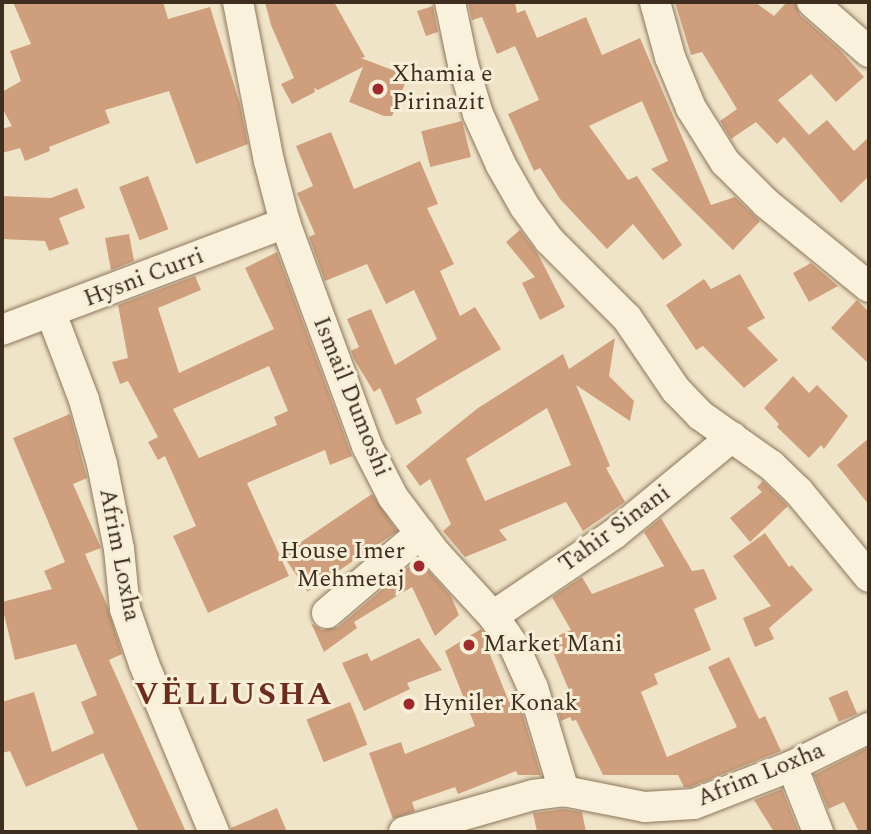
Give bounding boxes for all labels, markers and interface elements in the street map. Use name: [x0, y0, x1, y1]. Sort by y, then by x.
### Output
place label: Xhamia e Pirinazit: [392, 61, 493, 117]
marker: Xhamia e Pirinazit: [370, 81, 386, 97]
street label: Hysni Curri: [80, 242, 208, 314]
street label: Ismail Dumoshi: [306, 313, 396, 481]
street label: Tahir Sinani: [554, 479, 676, 579]
street label: Afrim Loxha: [92, 486, 146, 624]
place label: House Imer Mehmetaj: [280, 538, 405, 594]
marker: House Imer Mehmetaj: [411, 558, 427, 574]
place label: Market Mani: [483, 631, 622, 659]
marker: Market Mani: [461, 637, 477, 653]
district label: VËLLUSHA: [135, 676, 333, 714]
place label: Hyniler Konak: [423, 690, 578, 718]
marker: Hyniler Konak: [401, 696, 417, 712]
street label: Afrim Loxha: [693, 736, 829, 814]

